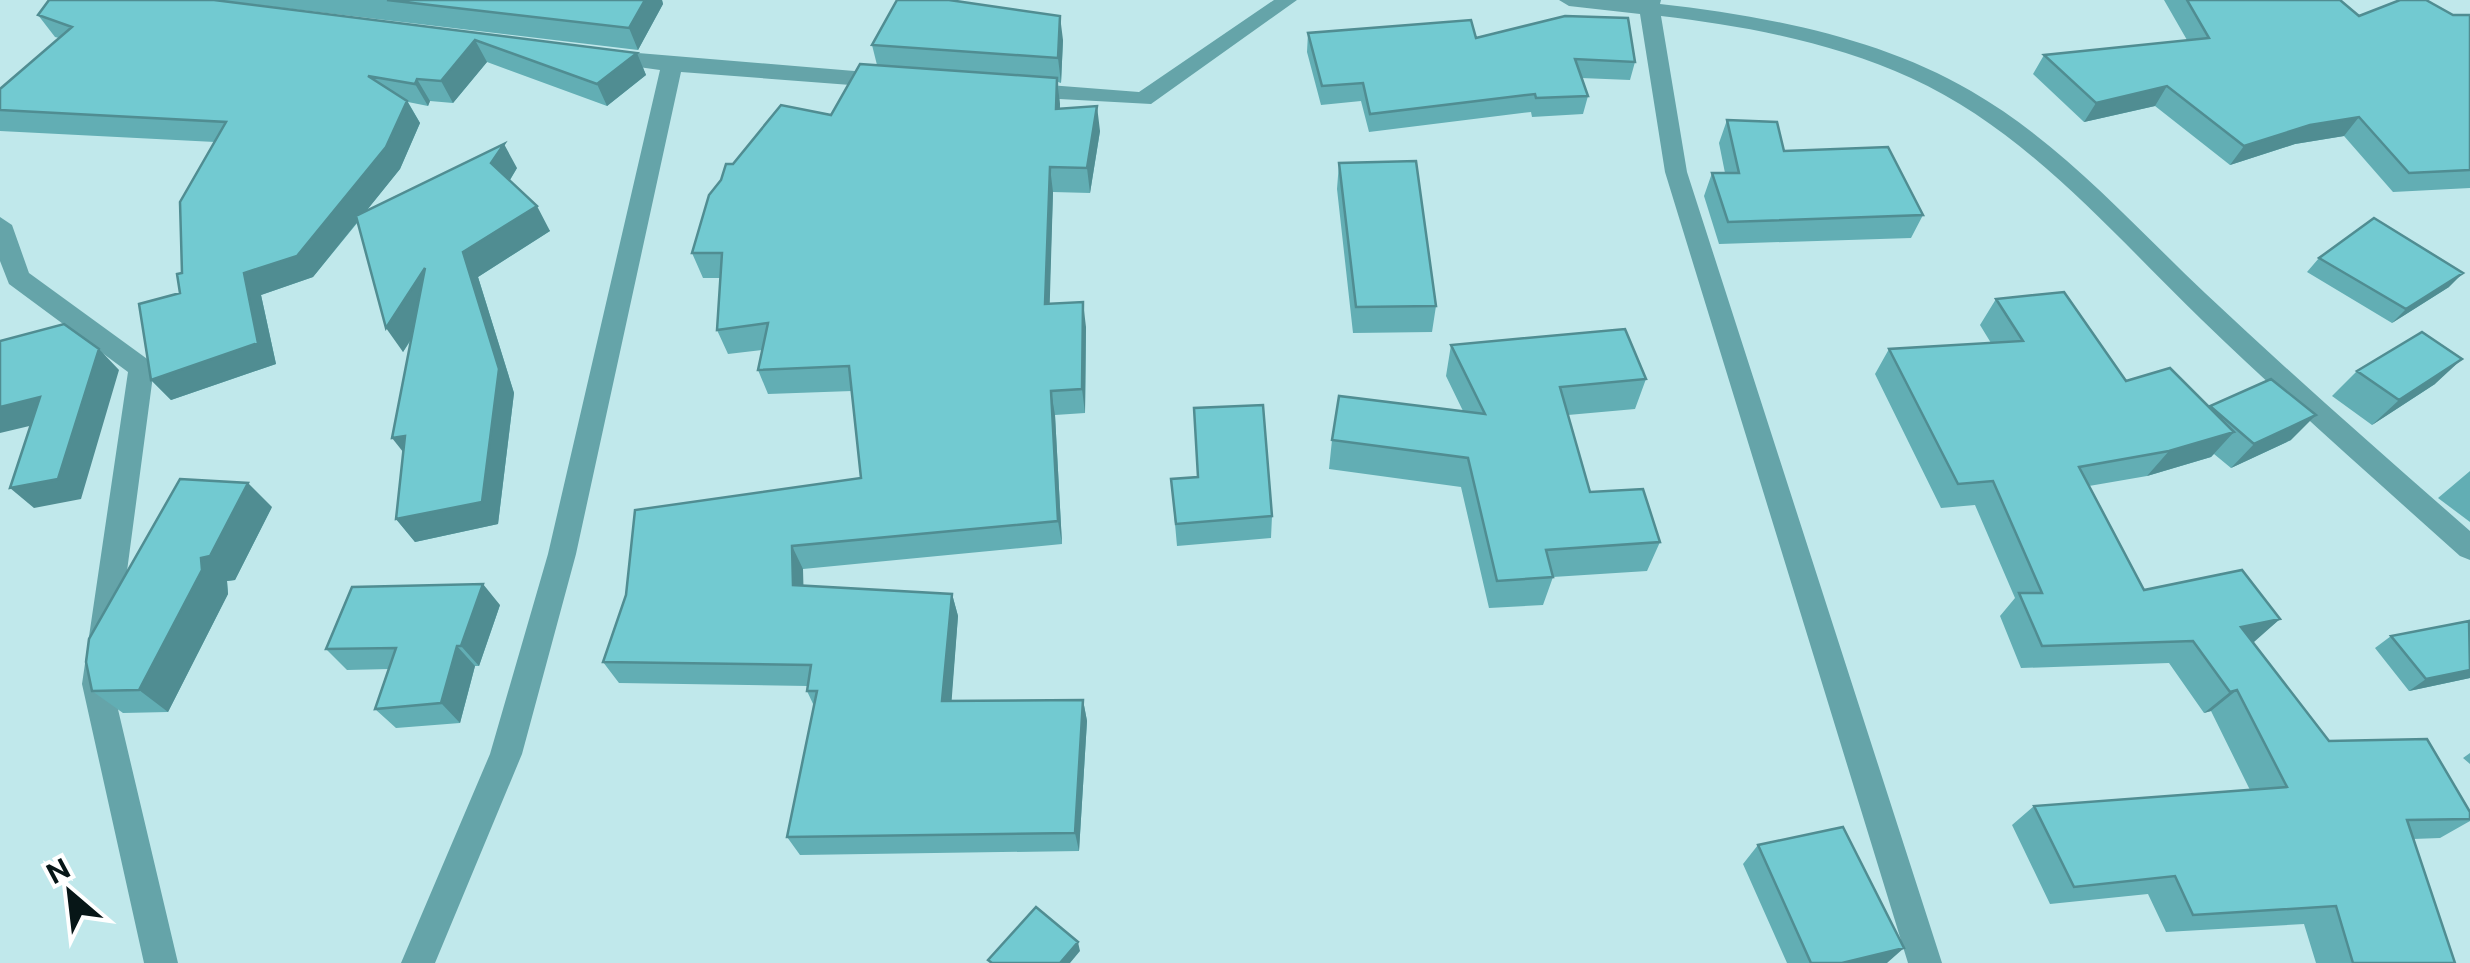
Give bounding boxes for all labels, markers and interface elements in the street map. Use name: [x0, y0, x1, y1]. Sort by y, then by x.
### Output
north arrow: [20, 843, 120, 943]
text: N: [41, 851, 75, 890]

